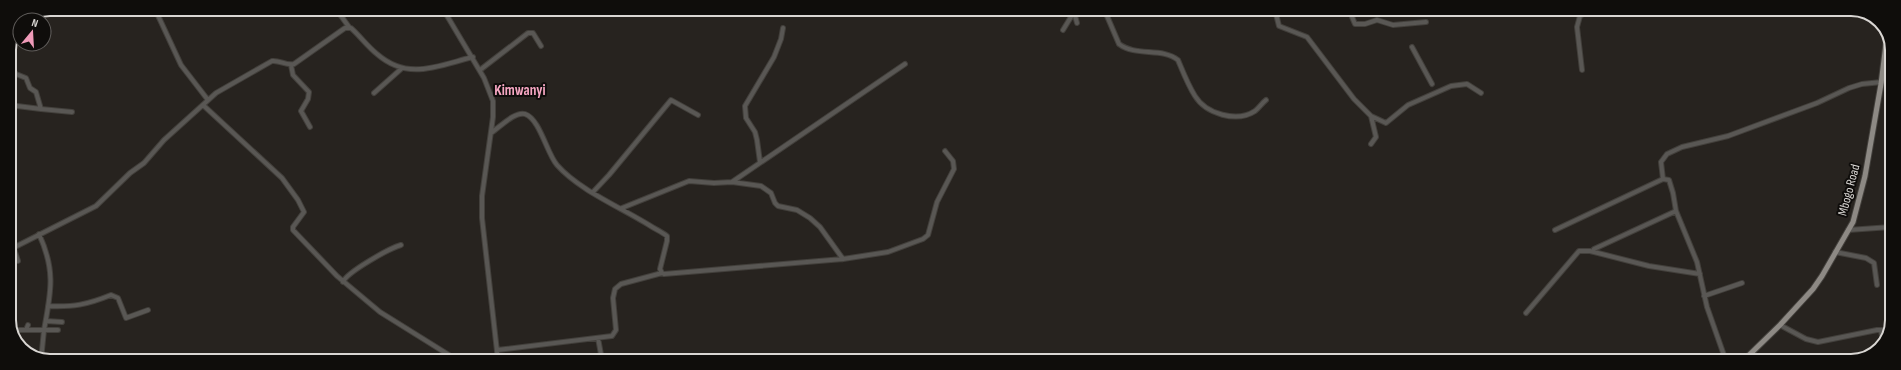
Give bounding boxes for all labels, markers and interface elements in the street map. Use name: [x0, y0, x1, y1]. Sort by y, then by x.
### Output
north arrow: [12, 12, 52, 52]
text: N: [30, 16, 40, 30]
district label: Kimwanyi: [494, 81, 546, 100]
street label: Mbogo Road: [1834, 162, 1864, 218]

